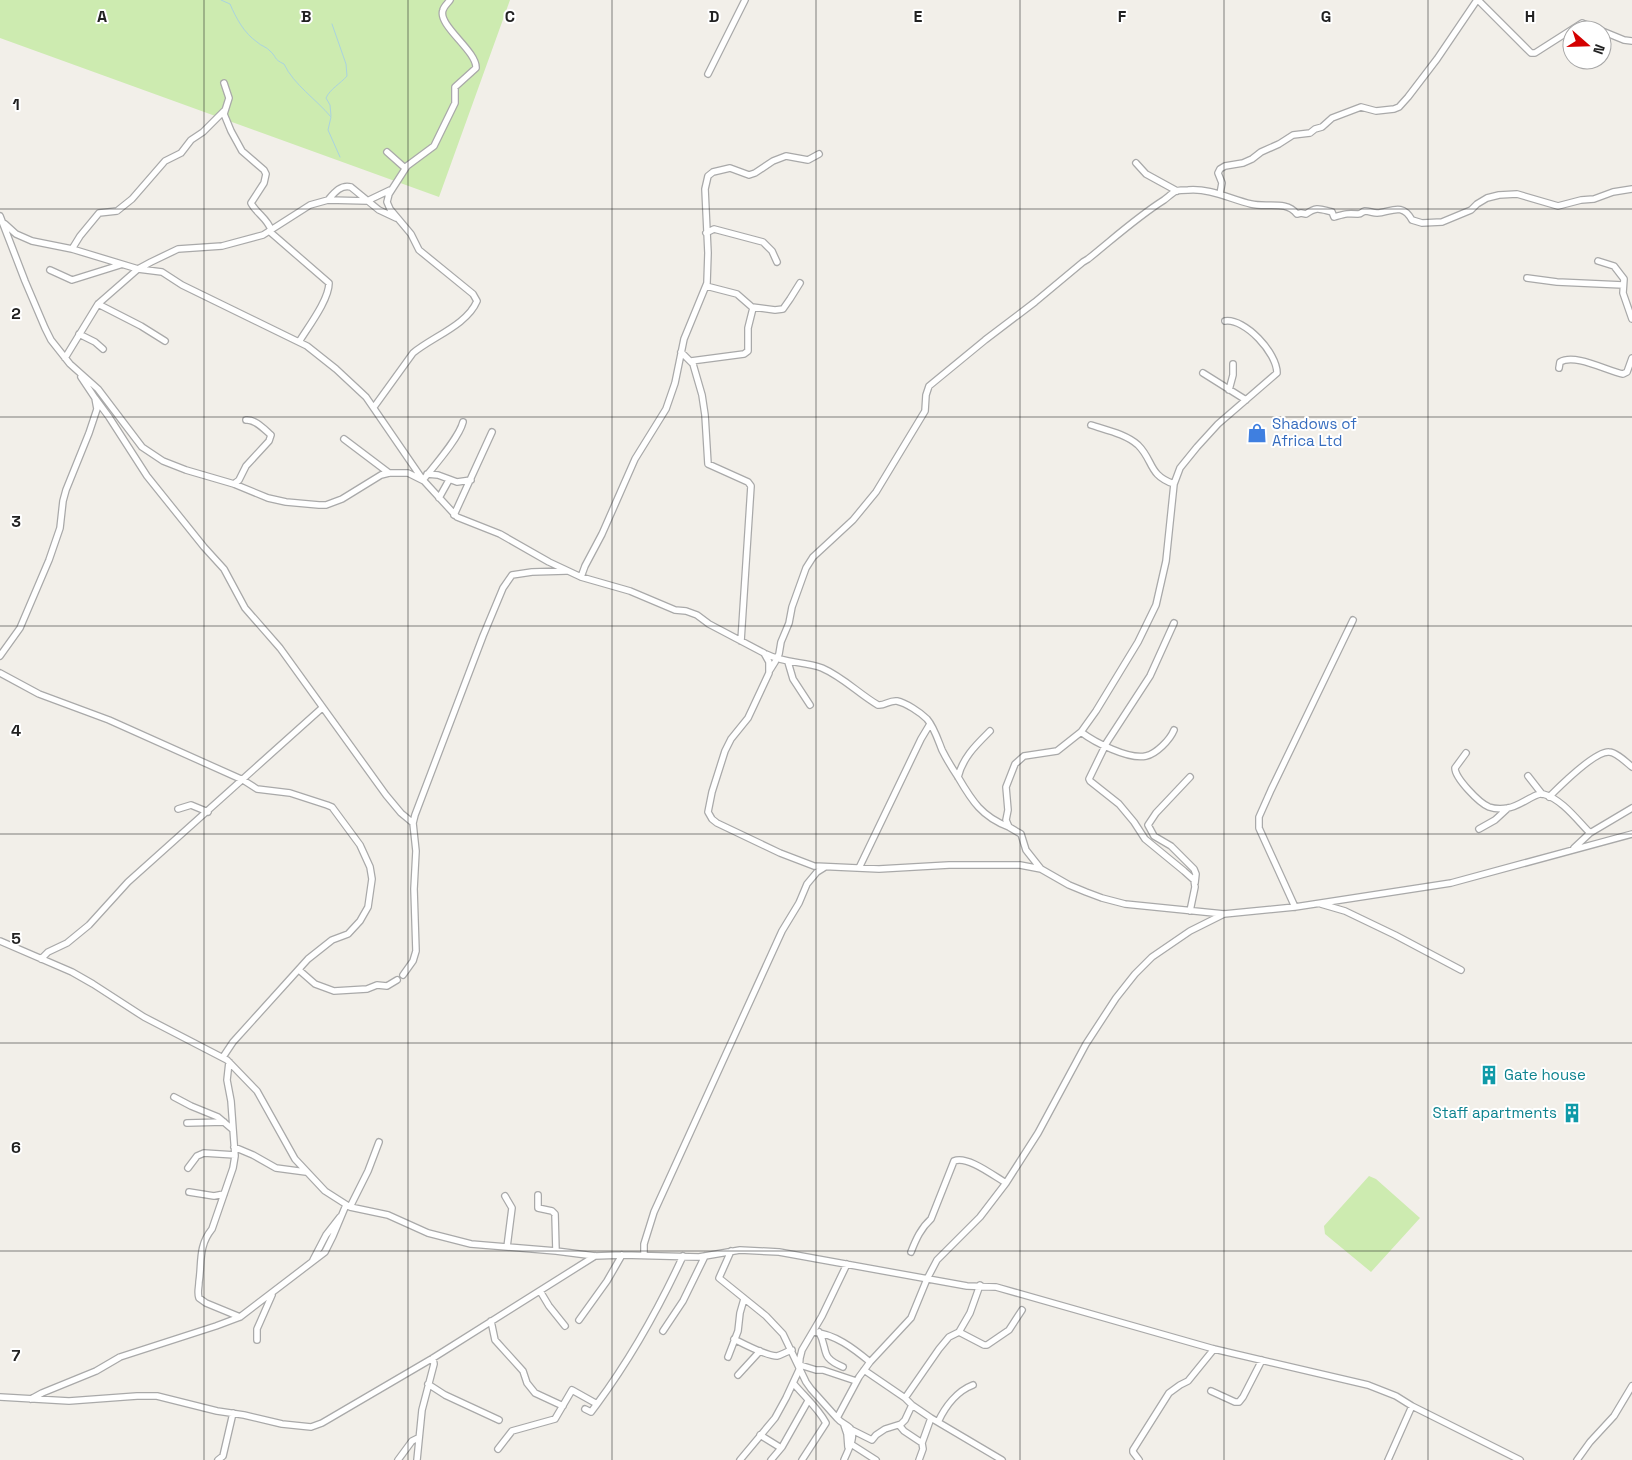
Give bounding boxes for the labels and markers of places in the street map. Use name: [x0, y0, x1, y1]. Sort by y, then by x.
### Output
place label: Shadows of Africa Ltd: [1272, 414, 1357, 450]
shop icon: Shadows of Africa Ltd: [1246, 422, 1268, 444]
building icon: Gate house: [1478, 1064, 1500, 1086]
place label: Gate house: [1504, 1065, 1586, 1084]
building icon: Staff apartments: [1561, 1102, 1583, 1124]
place label: Staff apartments: [1432, 1103, 1557, 1122]

